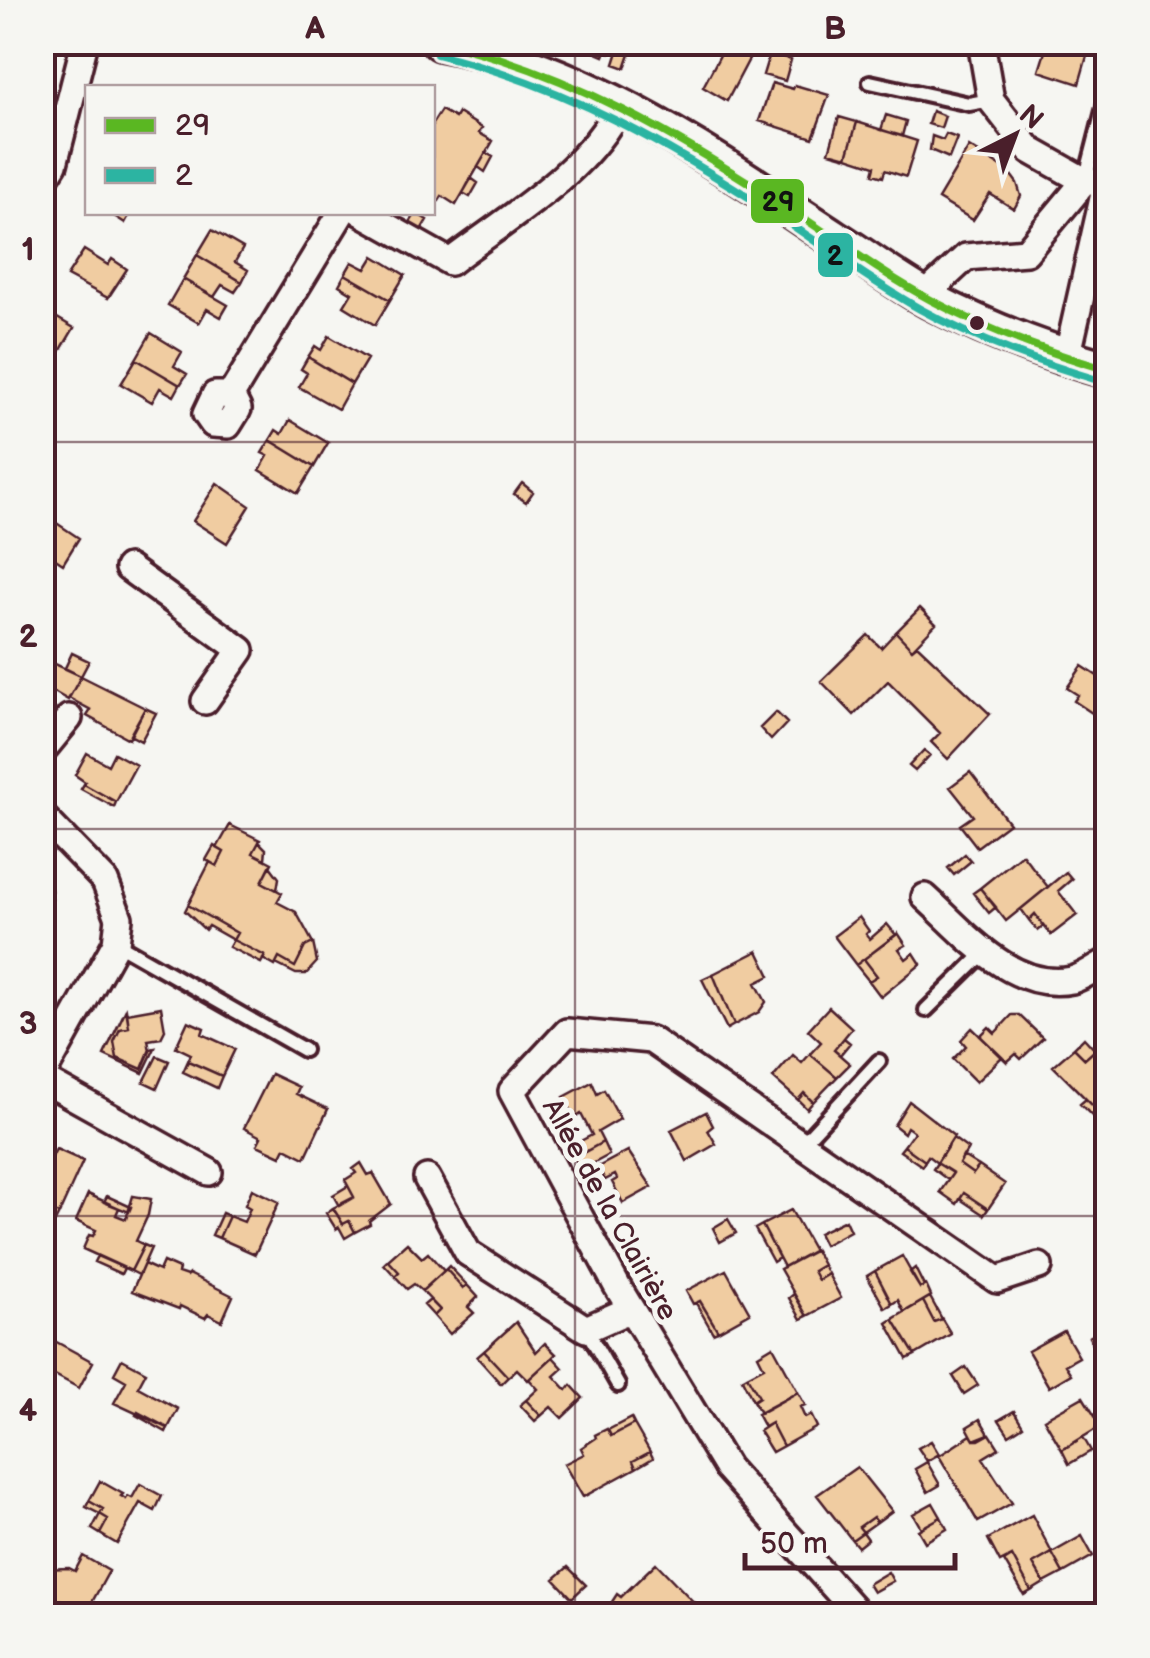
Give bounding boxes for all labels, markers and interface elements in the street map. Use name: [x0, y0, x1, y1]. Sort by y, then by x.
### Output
text: A: [304, 10, 325, 49]
text: B: [824, 10, 846, 49]
legend: [85, 85, 435, 215]
north arrow: [965, 85, 1065, 185]
text: N: [1012, 98, 1050, 137]
text: 29: [175, 108, 210, 144]
text: 2: [175, 158, 193, 194]
line badge: 29: [749, 177, 806, 225]
text: 29: [761, 186, 795, 219]
text: 1: [21, 231, 35, 270]
line badge: 2: [816, 231, 855, 279]
text: 2: [827, 240, 844, 273]
unlabelled marker: [967, 313, 987, 333]
text: 2: [18, 618, 38, 657]
text: 3: [19, 1005, 37, 1044]
street label: Allée de la Clairière: [535, 1093, 684, 1326]
text: 4: [19, 1392, 38, 1431]
scale bar: [745, 1508, 955, 1570]
text: 50 m: [760, 1526, 828, 1562]

